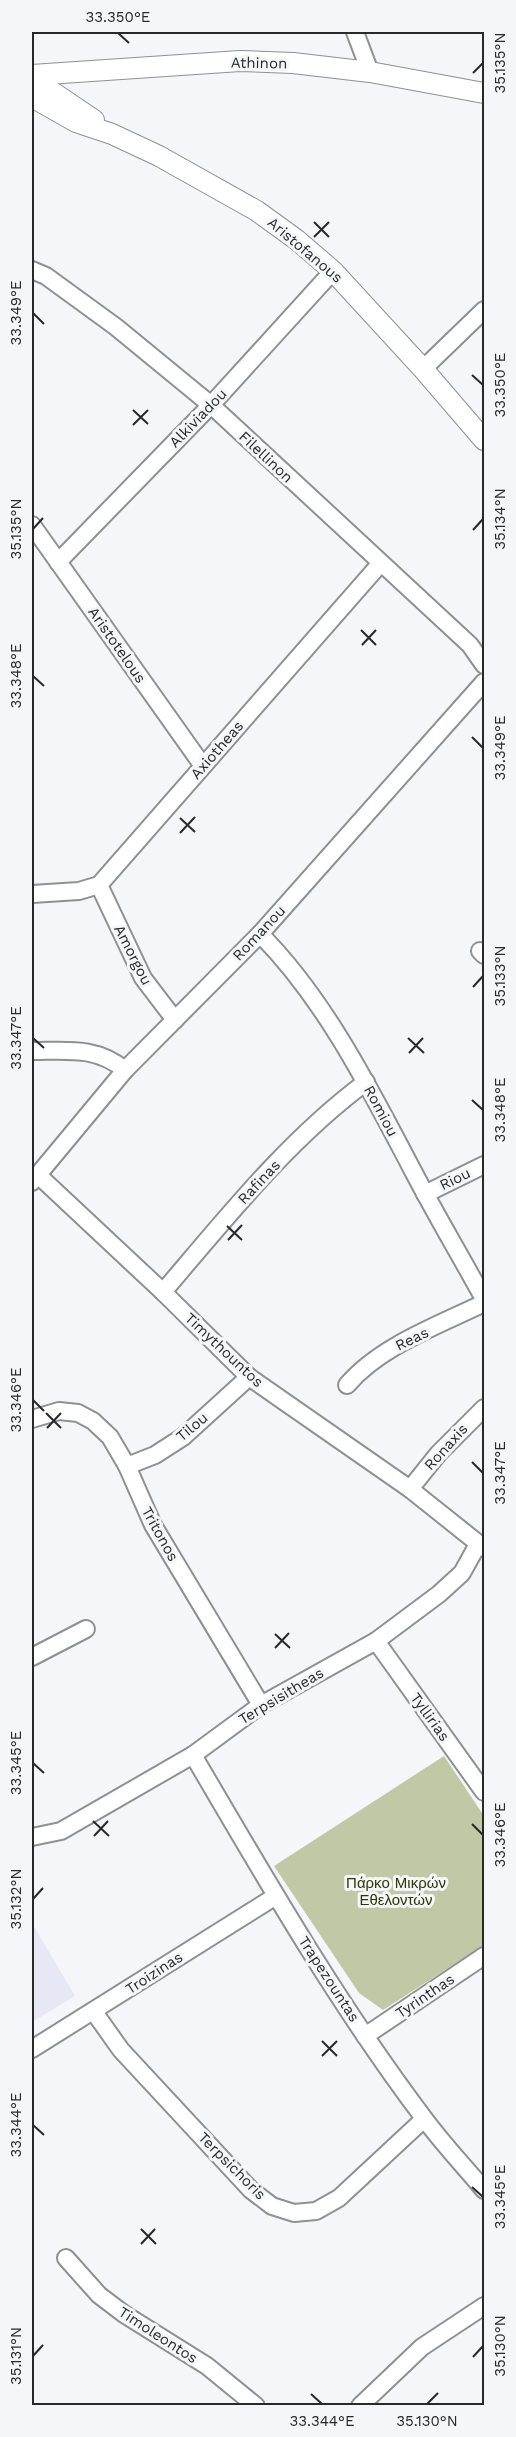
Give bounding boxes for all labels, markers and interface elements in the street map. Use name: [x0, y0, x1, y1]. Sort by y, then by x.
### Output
text: 33.350°E: [86, 8, 150, 26]
text: 35.135°N: [491, 33, 509, 93]
street label: Athinon: [231, 54, 287, 72]
street label: Aristofanous: [264, 213, 346, 287]
text: 33.349°E: [7, 280, 25, 346]
text: 33.350°E: [491, 353, 509, 417]
street label: Alkiviadou: [165, 385, 231, 451]
street label: Filellinon: [235, 428, 297, 486]
text: 35.134°N: [491, 488, 509, 550]
text: 35.135°N: [7, 499, 25, 559]
street label: Aristotelous: [84, 603, 150, 687]
text: 33.348°E: [7, 643, 25, 709]
text: 33.349°E: [491, 715, 509, 781]
street label: Axiotheas: [187, 717, 247, 783]
street label: Romanou: [229, 902, 289, 964]
street label: Amorgou: [110, 922, 156, 988]
text: 35.133°N: [491, 946, 509, 1006]
text: 33.347°E: [7, 1006, 25, 1070]
text: 33.348°E: [491, 1077, 509, 1143]
street label: Romiou: [360, 1082, 402, 1140]
street label: Rafinas: [234, 1156, 284, 1208]
street label: Riou: [437, 1164, 473, 1194]
street label: Timythountos: [181, 1309, 267, 1391]
street label: Reas: [392, 1323, 432, 1355]
text: 33.346°E: [7, 1368, 25, 1432]
street label: Tilou: [173, 1409, 211, 1445]
street label: Ronaxis: [420, 1420, 472, 1474]
text: 33.347°E: [491, 1441, 509, 1505]
street label: Tritonos: [138, 1504, 182, 1565]
street label: Terpsisitheas: [235, 1664, 327, 1728]
street label: Tyllirias: [406, 1689, 454, 1745]
text: 33.345°E: [7, 1731, 25, 1795]
text: 33.346°E: [491, 1803, 509, 1867]
text: 35.132°N: [7, 1869, 25, 1929]
park label: Πάρκο Μικρών Εθελοντών: [346, 1874, 446, 1909]
street label: Trapezountas: [295, 1933, 363, 2025]
street label: Troizinas: [122, 1948, 186, 1998]
street label: Tyrinthas: [392, 1970, 458, 2022]
text: 33.344°E: [7, 2092, 25, 2158]
street label: Terpsichoris: [194, 2128, 270, 2204]
text: 33.345°E: [491, 2165, 509, 2229]
street label: Timoleontos: [115, 2303, 201, 2367]
text: 35.130°N: [491, 2315, 509, 2377]
text: 35.131°N: [7, 2327, 25, 2385]
text: 33.344°E: [289, 2412, 355, 2430]
text: 35.130°N: [396, 2412, 458, 2430]

